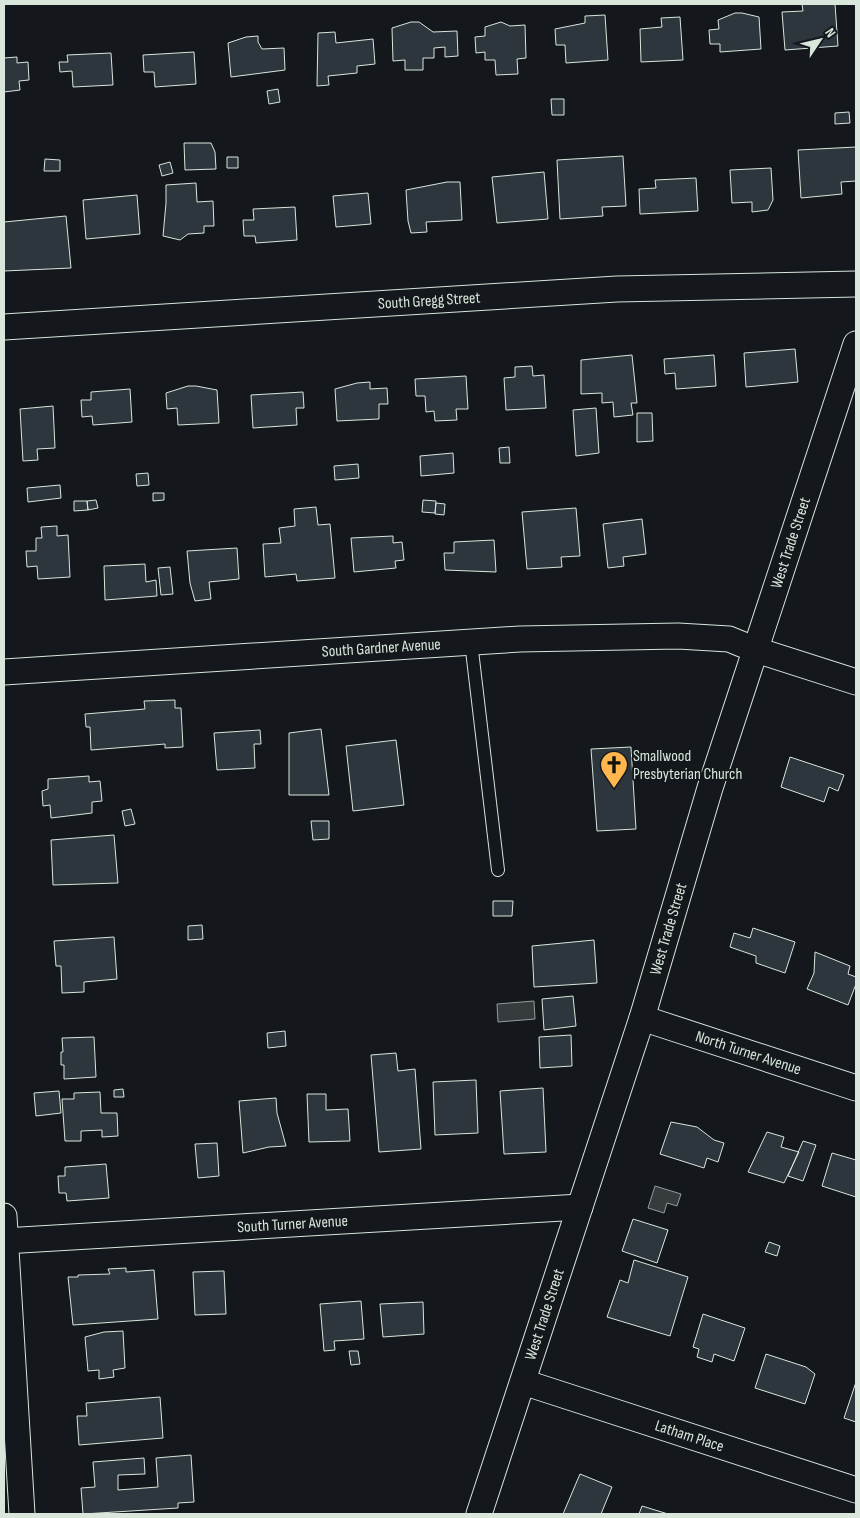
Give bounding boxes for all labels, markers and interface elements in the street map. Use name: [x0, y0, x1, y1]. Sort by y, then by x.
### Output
north arrow: [795, 15, 845, 65]
text: N: [821, 25, 839, 41]
street label: South Gregg Street: [377, 288, 481, 313]
street label: West Trade Street: [767, 495, 815, 591]
street label: South Gardner Avenue: [321, 635, 441, 661]
place label: Smallwood Presbyterian Church: [633, 747, 742, 784]
church icon: Smallwood Presbyterian Church: [599, 750, 629, 789]
street label: West Trade Street: [646, 881, 691, 977]
street label: North Turner Avenue: [693, 1027, 804, 1079]
street label: South Turner Avenue: [237, 1211, 348, 1237]
street label: West Trade Street: [521, 1266, 568, 1363]
street label: Latham Place: [653, 1416, 726, 1456]

